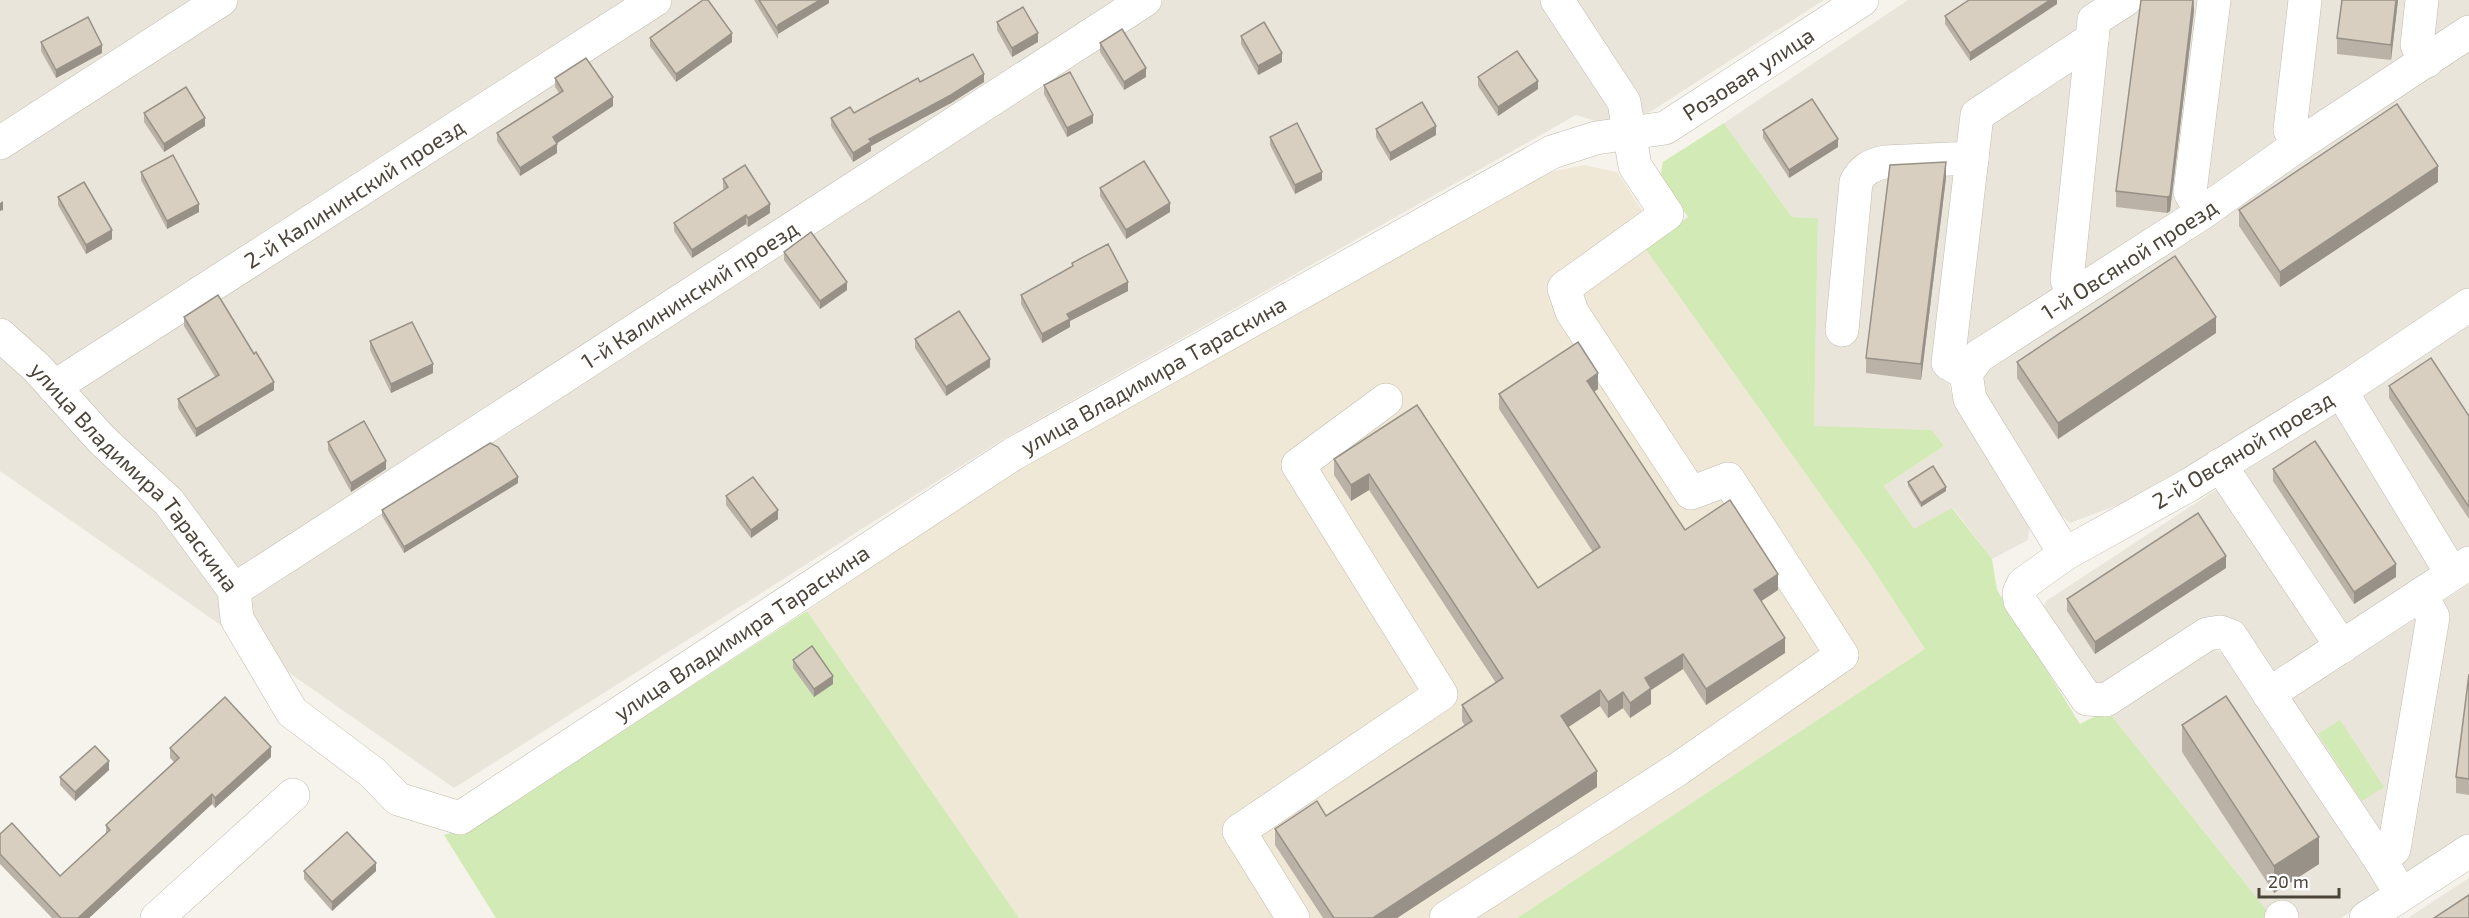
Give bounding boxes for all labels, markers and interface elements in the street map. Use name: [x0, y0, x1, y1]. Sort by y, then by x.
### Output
street label: Розовая улица: [1677, 21, 1818, 125]
street label: 2-й Калининский проезд: [239, 113, 468, 273]
street label: 1-й Овсяной проезд: [2036, 193, 2221, 325]
street label: 1-й Калининский проезд: [576, 214, 802, 374]
street label: улица Владимира Тараскина: [1016, 290, 1290, 460]
street label: улица Владимира Тараскина: [25, 356, 245, 596]
street label: 2-й Овсяной проезд: [2147, 385, 2338, 513]
street label: улица Владимира Тараскина: [609, 538, 874, 726]
scale bar: [2259, 861, 2338, 899]
text: 20 m: [2268, 870, 2309, 892]

